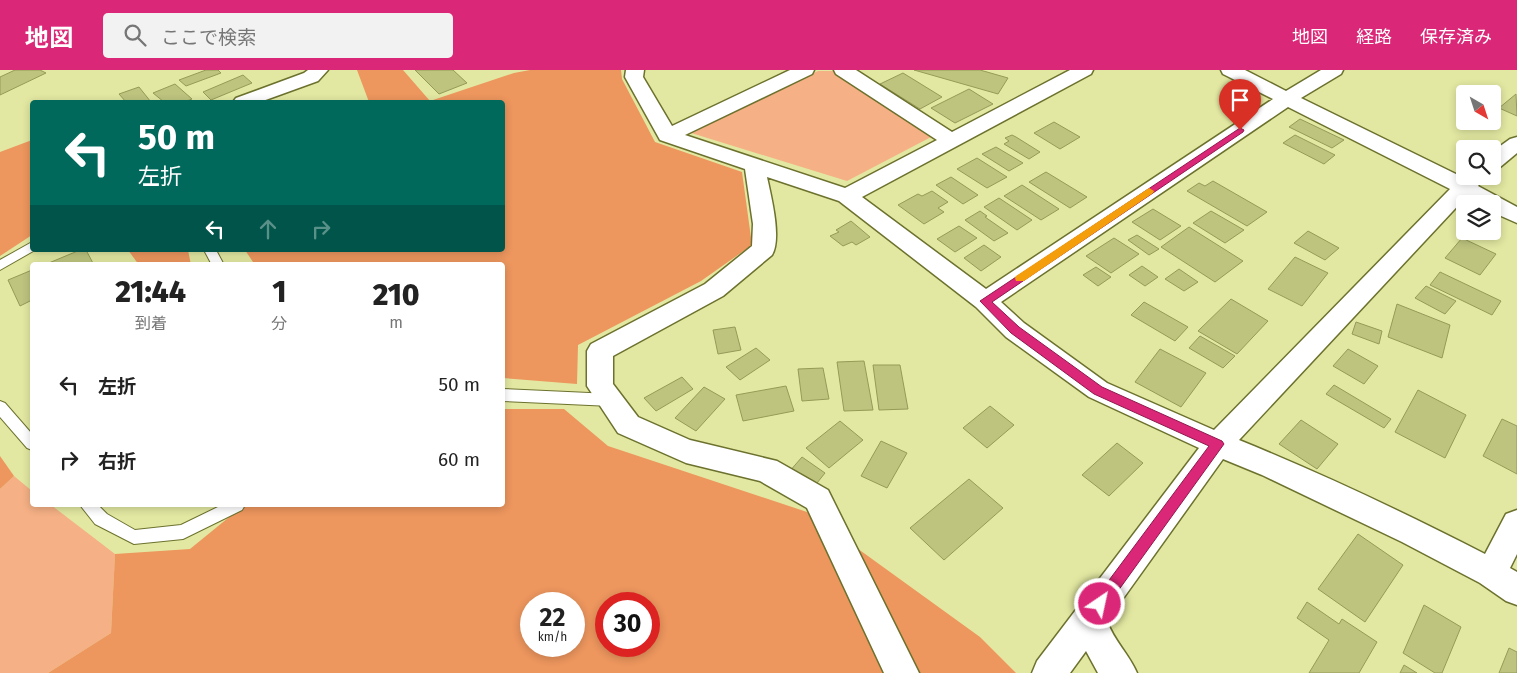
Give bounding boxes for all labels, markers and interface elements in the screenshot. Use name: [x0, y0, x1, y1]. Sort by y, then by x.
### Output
search box: [103, 13, 453, 58]
icon: search: [121, 21, 149, 49]
text: 地図: [25, 24, 73, 52]
text: ここで検索: [161, 26, 256, 49]
text: 地図: [1292, 26, 1328, 48]
text: 経路: [1356, 26, 1392, 48]
text: 保存済み: [1420, 26, 1492, 48]
pin: [1219, 79, 1261, 130]
north arrow: [1456, 85, 1501, 130]
map controls: [1456, 85, 1501, 240]
icon: arrive: [1226, 86, 1254, 114]
text: 50 m: [138, 116, 215, 158]
icon: left: [55, 120, 120, 185]
button: search: [1456, 140, 1501, 185]
text: 左折: [138, 163, 182, 190]
button: layers: [1456, 195, 1501, 240]
icon: left: [201, 215, 229, 243]
icon: ahead: [254, 215, 282, 243]
icon: right: [307, 215, 335, 243]
text: 21:44: [115, 274, 186, 310]
text: 1: [272, 274, 286, 310]
text: 210: [373, 277, 420, 313]
text: m: [389, 313, 403, 332]
text: 到着: [135, 314, 167, 333]
text: 分: [271, 314, 287, 333]
icon: left: [55, 371, 83, 399]
text: 50 m: [439, 373, 480, 396]
text: 左折: [98, 375, 136, 398]
icon: right: [55, 446, 83, 474]
text: 60 m: [438, 448, 480, 471]
text: 右折: [98, 450, 136, 473]
position arrow: [1073, 577, 1125, 629]
speed limit sign: 30: [595, 592, 660, 657]
text: 22: [540, 603, 565, 633]
text: km/h: [538, 630, 567, 644]

